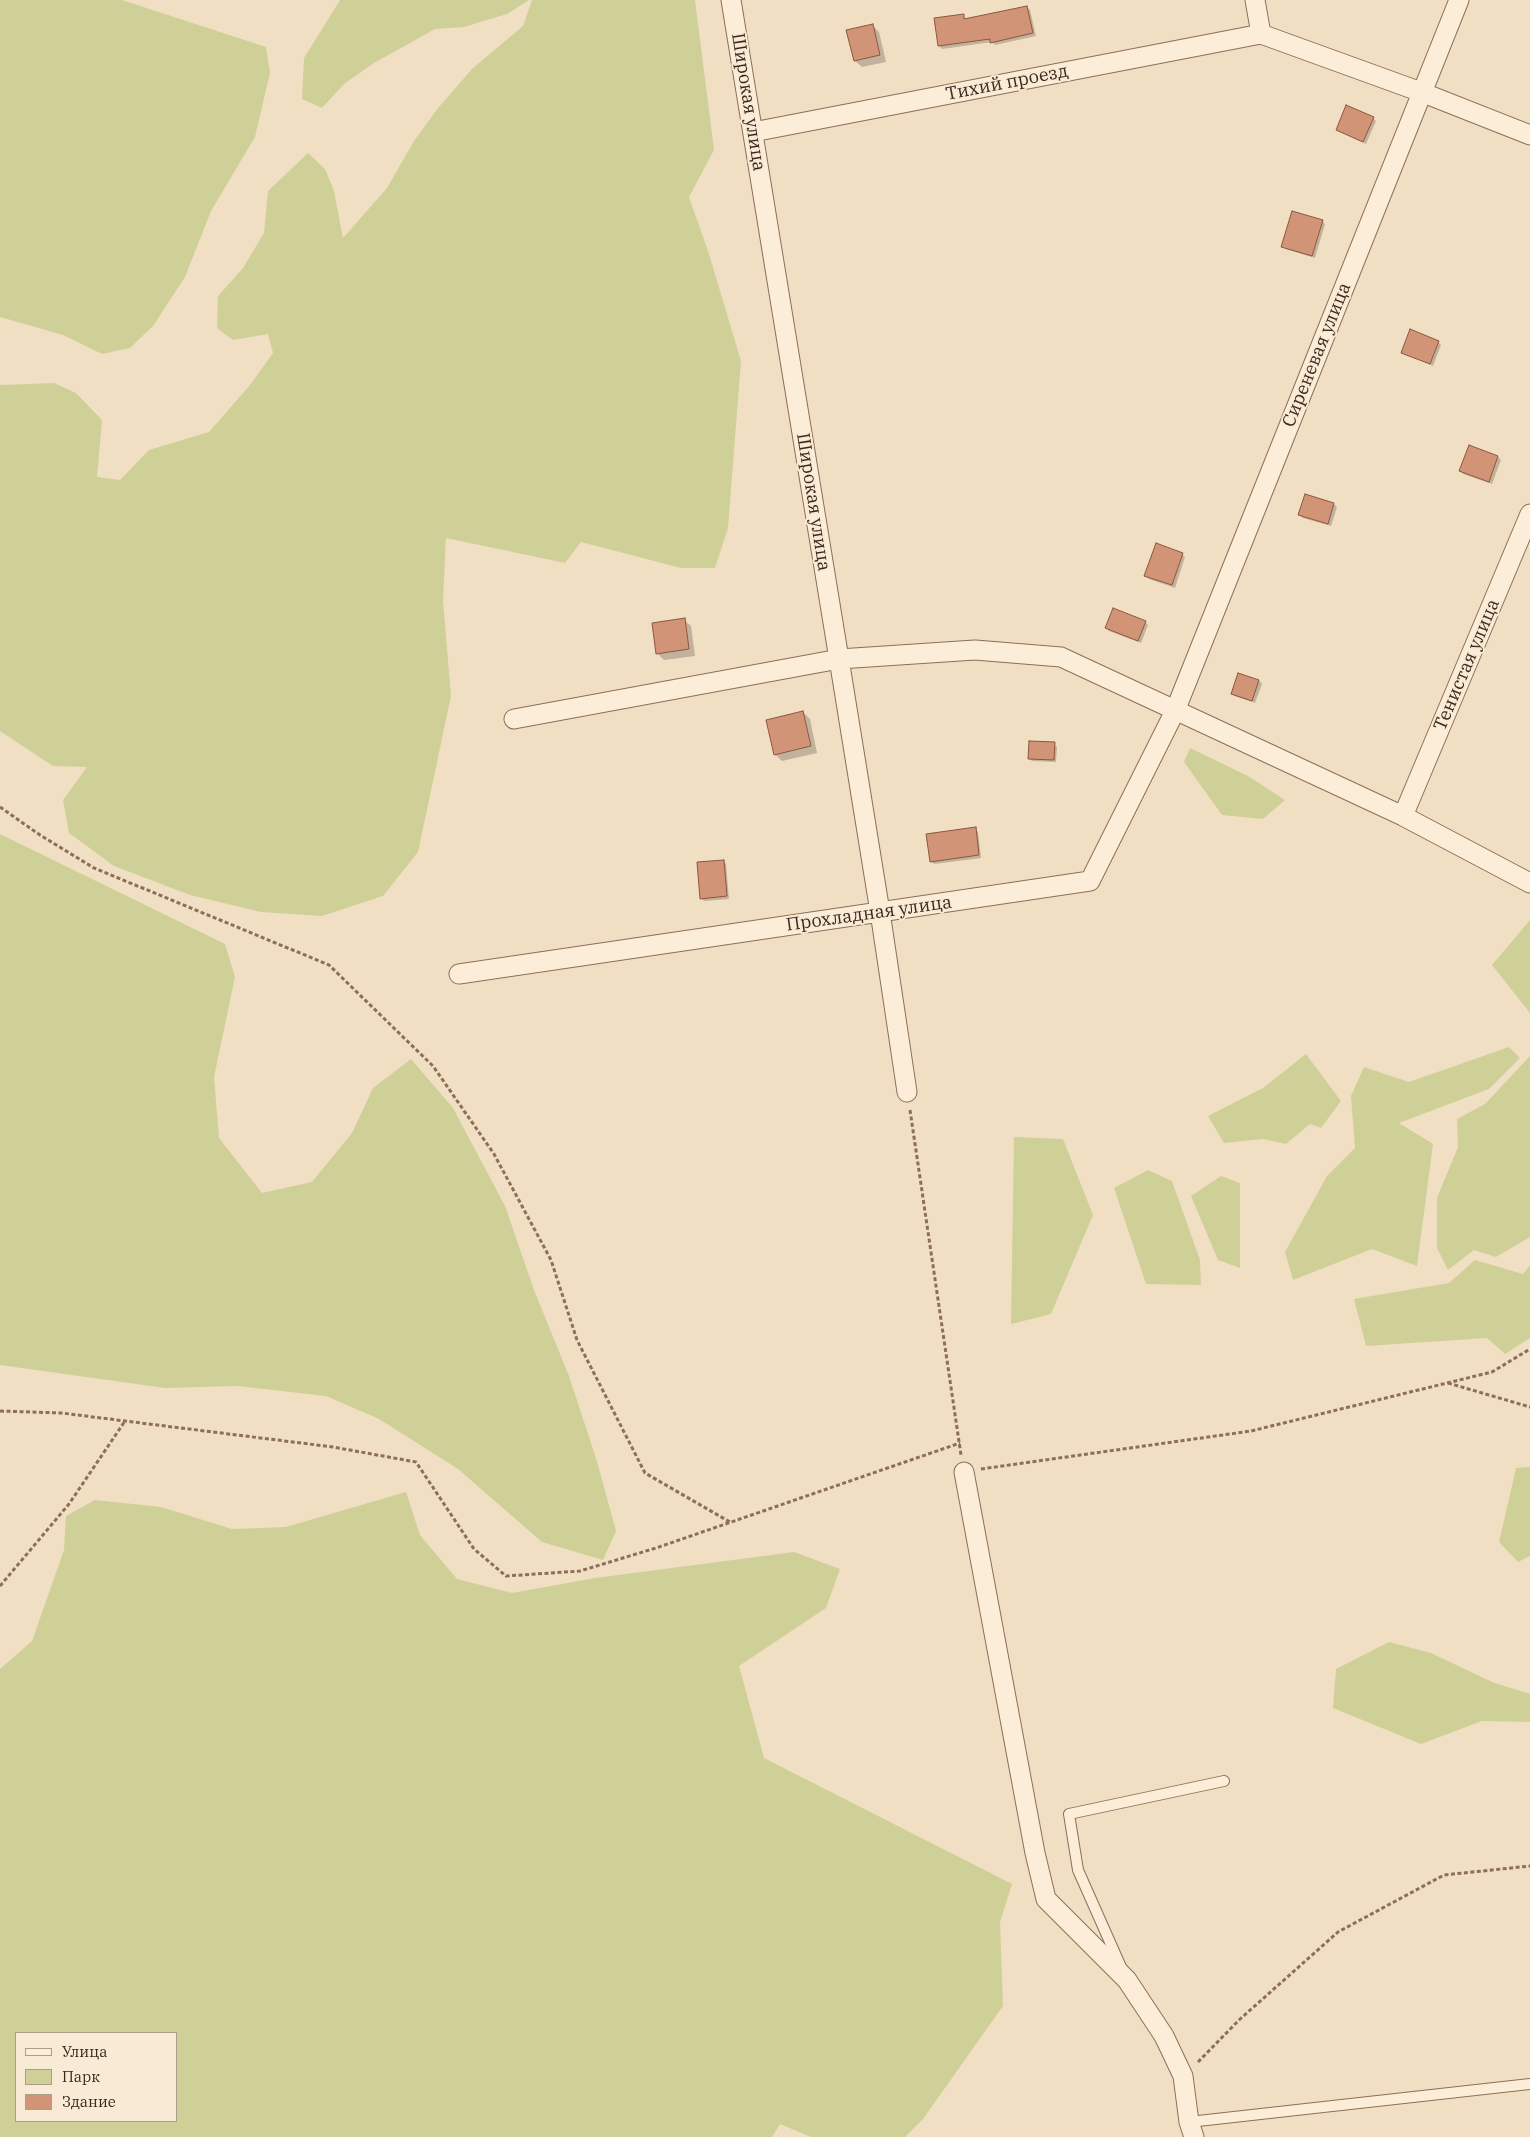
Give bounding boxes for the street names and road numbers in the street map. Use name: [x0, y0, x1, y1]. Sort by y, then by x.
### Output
street label: Широкая улица: [726, 31, 770, 173]
street label: Тихий проезд: [944, 61, 1070, 105]
street label: Сиреневая улица: [1278, 280, 1356, 430]
street label: Широкая улица: [791, 431, 835, 573]
street label: Тенистая улица: [1430, 596, 1504, 734]
street label: Прохладная улица: [785, 892, 953, 936]

